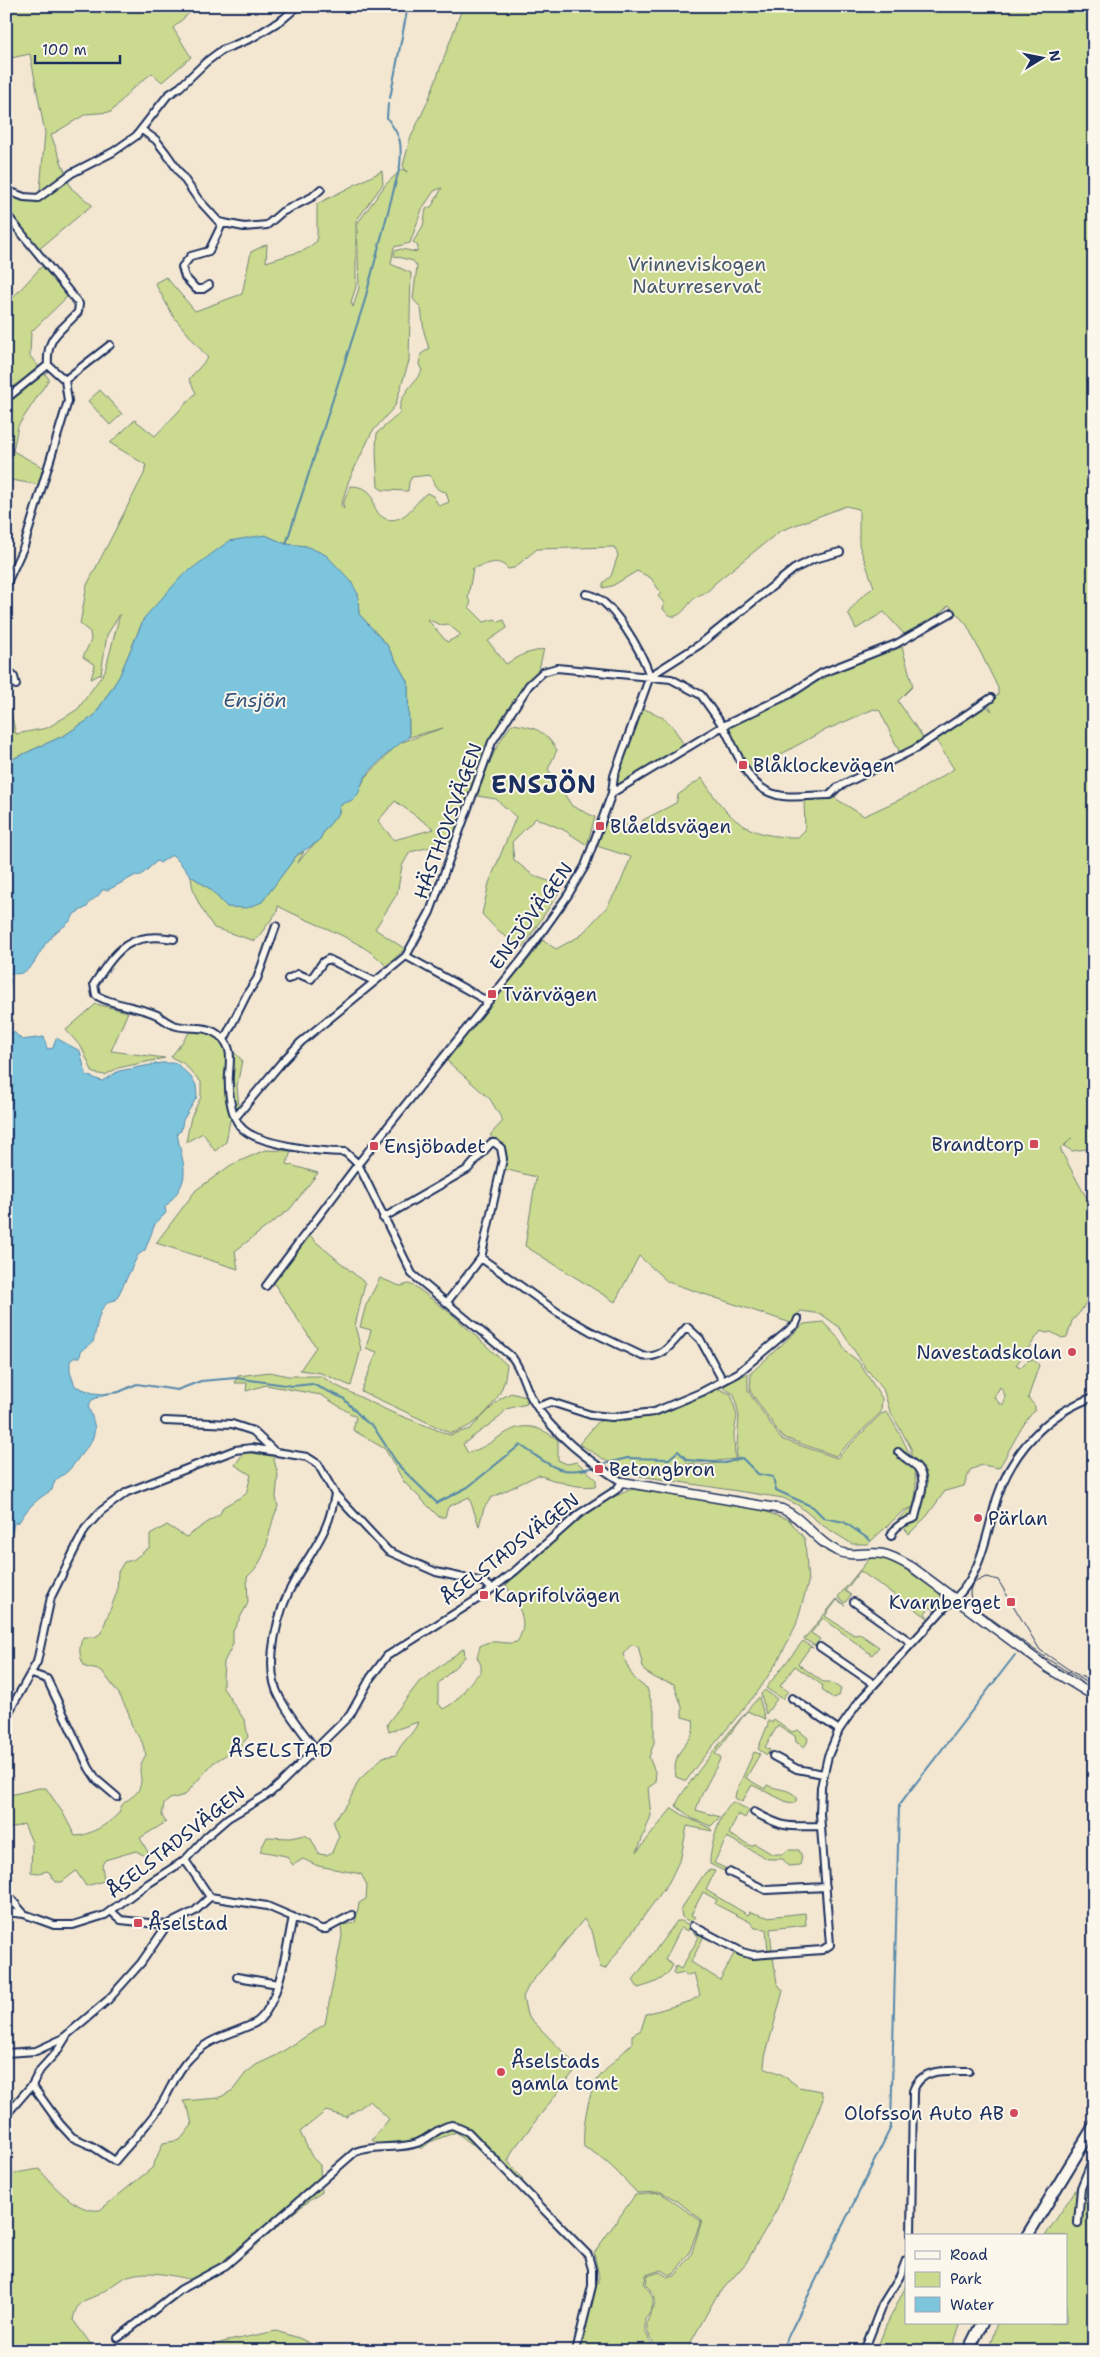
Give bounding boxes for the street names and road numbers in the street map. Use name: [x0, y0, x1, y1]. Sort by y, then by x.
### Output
street label: HÄSTHOVSVÄGEN: [408, 739, 488, 903]
street label: ENSJÖVÄGEN: [484, 857, 578, 975]
street label: ÅSELSTADSVÄGEN: [435, 1486, 584, 1611]
street label: ÅSELSTADSVÄGEN: [101, 1779, 250, 1904]

